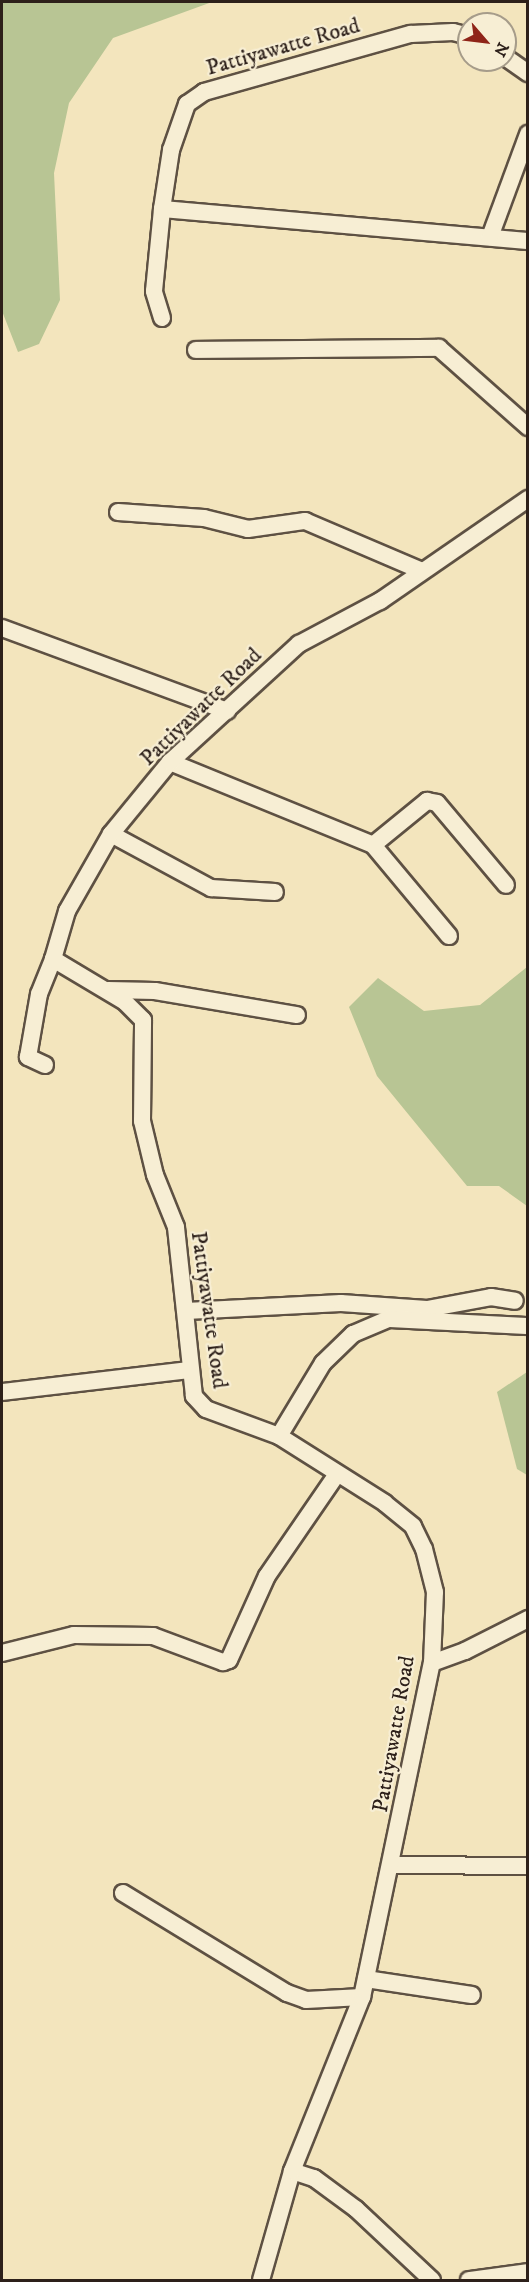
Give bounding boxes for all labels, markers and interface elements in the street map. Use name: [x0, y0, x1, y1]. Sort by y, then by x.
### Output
street label: Pattiyawatte Road: [203, 12, 363, 82]
north arrow: [457, 12, 517, 72]
text: N: [489, 39, 513, 60]
street label: Pattiyawatte Road: [135, 642, 267, 772]
street label: Pattiyawatte Road: [185, 1230, 233, 1390]
street label: Pattiyawatte Road: [367, 1654, 421, 1814]

